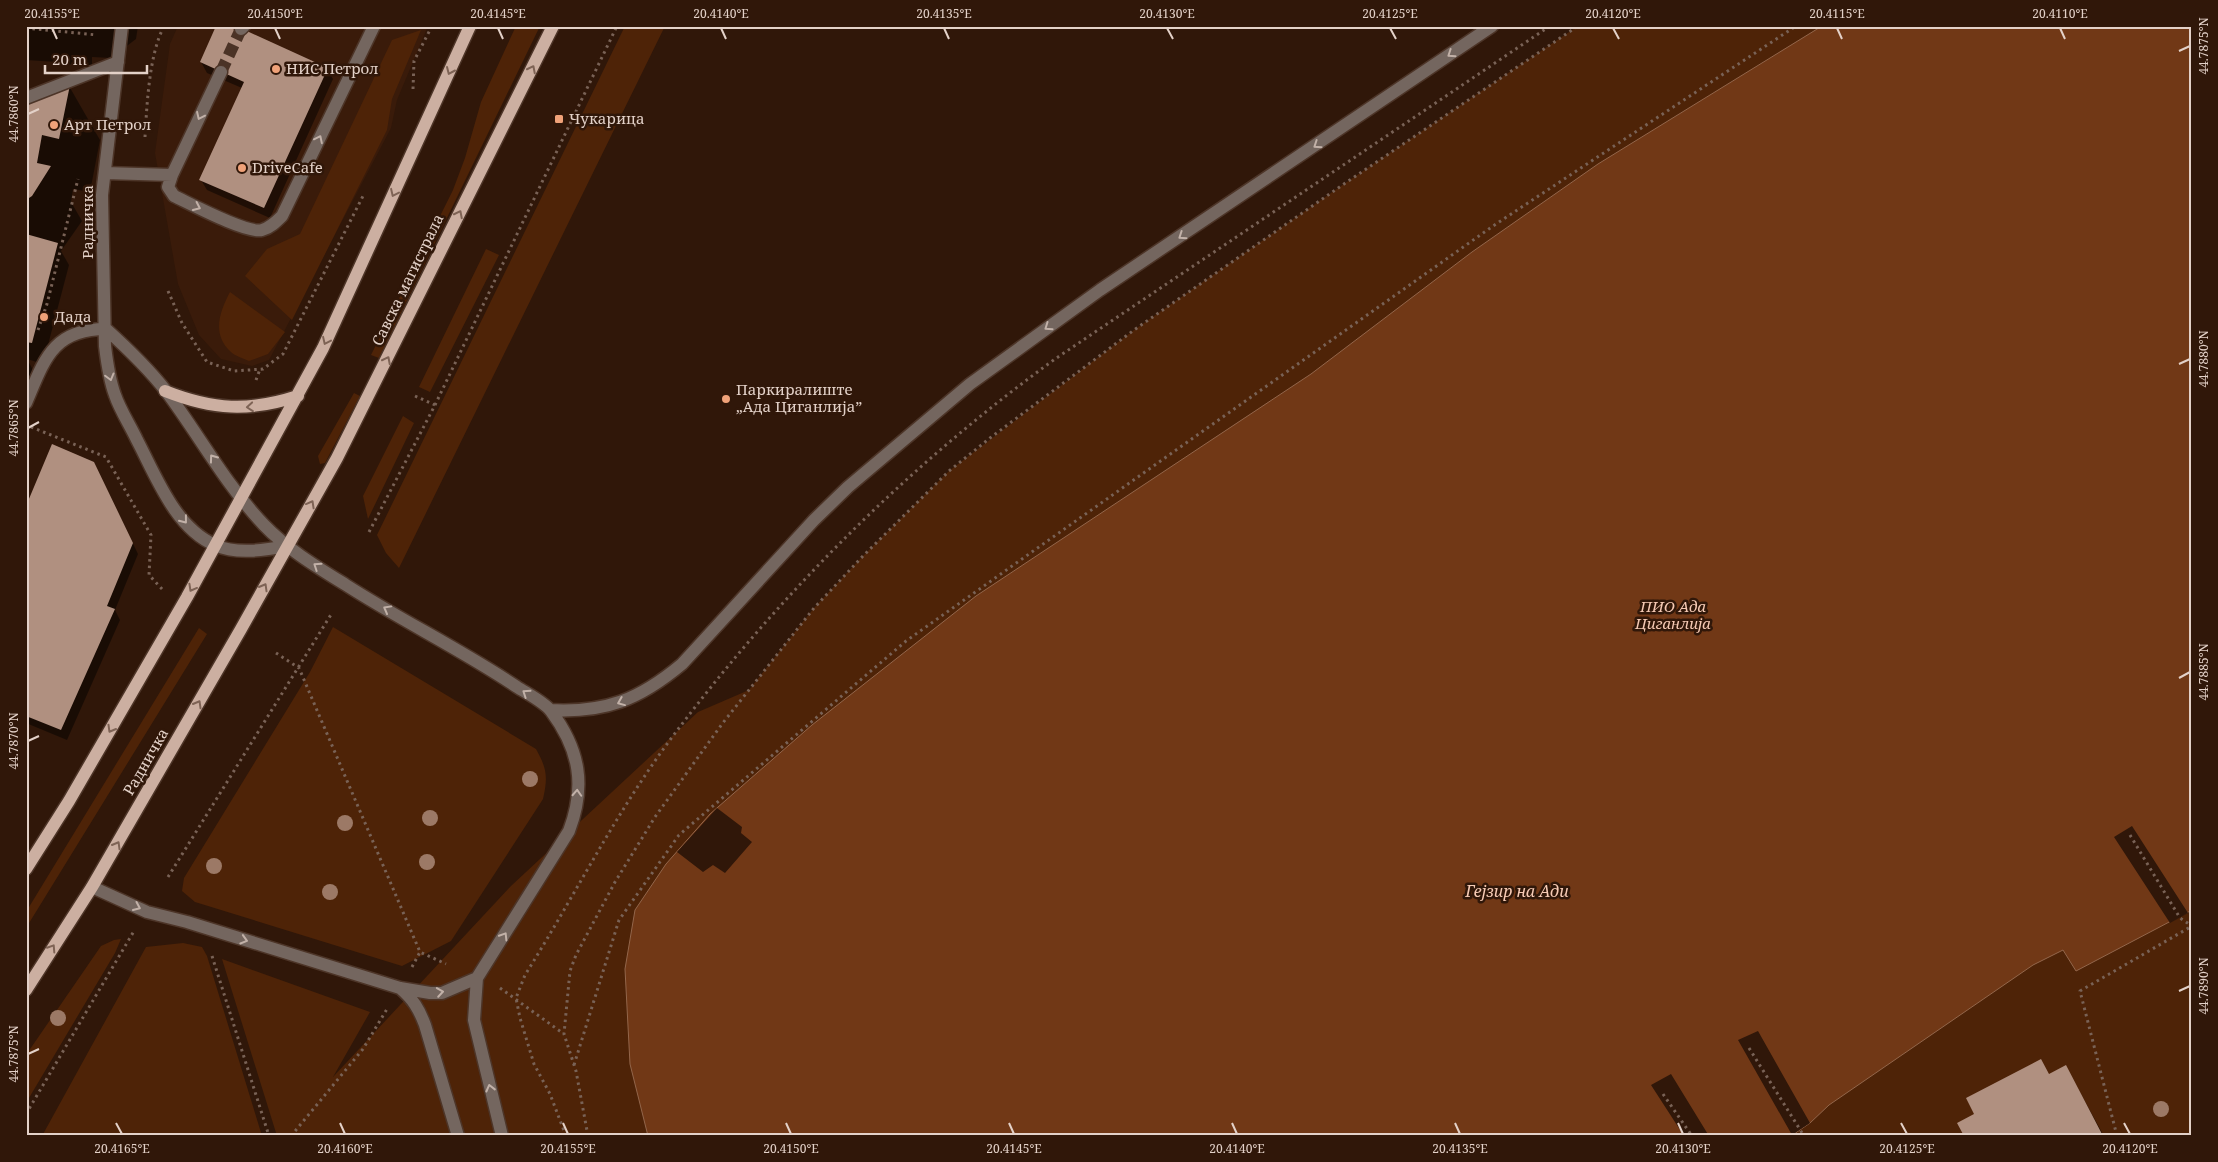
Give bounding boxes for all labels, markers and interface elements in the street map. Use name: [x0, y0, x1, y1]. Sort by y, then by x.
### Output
text: 20.4155°E: [24, 5, 80, 22]
text: 20.4150°E: [247, 5, 303, 22]
text: 20.4145°E: [470, 5, 526, 22]
text: 20.4140°E: [693, 5, 749, 22]
text: 20.4135°E: [916, 5, 972, 22]
text: 20.4130°E: [1139, 5, 1195, 22]
text: 20.4125°E: [1362, 5, 1418, 22]
text: 20.4120°E: [1585, 5, 1641, 22]
text: 20.4115°E: [1809, 5, 1865, 22]
text: 20.4110°E: [2032, 5, 2088, 22]
text: 44.7875°N: [2195, 17, 2212, 75]
scale bar: [45, 42, 148, 74]
one-way arrow: [1447, 47, 1456, 57]
text: 20 m: [52, 49, 87, 69]
place label: НИС Петрол: [286, 58, 378, 78]
marker: НИС Петрол: [270, 63, 282, 75]
one-way arrow: [525, 65, 536, 74]
one-way arrow: [445, 66, 456, 75]
text: 44.7860°N: [5, 85, 22, 143]
place label: Чукарица: [569, 108, 644, 128]
one-way arrow: [196, 111, 206, 120]
marker: Чукарица: [553, 113, 565, 125]
place label: Арт Петрол: [64, 114, 151, 134]
marker: Арт Петрол: [48, 119, 60, 131]
one-way arrow: [313, 135, 323, 144]
one-way arrow: [1313, 138, 1322, 148]
place label: DriveCafe: [252, 157, 323, 177]
marker: DriveCafe: [236, 162, 248, 174]
street label: Радничка: [77, 185, 97, 259]
one-way arrow: [390, 188, 401, 197]
one-way arrow: [192, 200, 201, 211]
street label: Савска магистрала: [367, 210, 448, 349]
one-way arrow: [453, 210, 463, 219]
one-way arrow: [1178, 230, 1188, 239]
place label: Дада: [54, 306, 92, 326]
marker: Дада: [38, 311, 50, 323]
one-way arrow: [1044, 321, 1054, 330]
text: 44.7880°N: [2195, 330, 2212, 388]
one-way arrow: [322, 336, 333, 345]
one-way arrow: [381, 356, 391, 365]
one-way arrow: [104, 373, 115, 381]
place label: Паркиралиште „Ада Циганлија”: [736, 379, 862, 416]
marker: Паркиралиште „Ада Циганлија”: [720, 393, 732, 405]
text: 44.7865°N: [5, 399, 22, 457]
one-way arrow: [246, 401, 254, 412]
one-way arrow: [210, 454, 219, 464]
one-way arrow: [305, 500, 315, 509]
one-way arrow: [179, 515, 188, 524]
one-way arrow: [313, 563, 323, 572]
one-way arrow: [188, 583, 198, 592]
one-way arrow: [258, 584, 268, 593]
park label: ПИО Ада Циганлија: [1634, 596, 1711, 633]
one-way arrow: [384, 605, 393, 615]
text: 44.7885°N: [2195, 643, 2212, 701]
one-way arrow: [522, 690, 532, 699]
one-way arrow: [617, 695, 626, 706]
one-way arrow: [191, 701, 201, 710]
text: 44.7870°N: [5, 712, 22, 770]
one-way arrow: [107, 724, 117, 733]
street label: Радничка: [118, 724, 172, 799]
one-way arrow: [572, 789, 583, 797]
one-way arrow: [110, 841, 120, 850]
water label: Гејзир на Ади: [1464, 880, 1569, 902]
one-way arrow: [131, 901, 140, 911]
one-way arrow: [497, 932, 507, 941]
one-way arrow: [239, 934, 247, 944]
one-way arrow: [46, 945, 56, 954]
text: 44.7890°N: [2195, 957, 2212, 1015]
one-way arrow: [436, 987, 444, 998]
text: 44.7875°N: [5, 1025, 22, 1083]
one-way arrow: [486, 1085, 496, 1093]
text: 20.4165°E: [94, 1140, 150, 1157]
text: 20.4160°E: [317, 1140, 373, 1157]
text: 20.4155°E: [540, 1140, 596, 1157]
text: 20.4150°E: [763, 1140, 819, 1157]
text: 20.4145°E: [986, 1140, 1042, 1157]
text: 20.4140°E: [1209, 1140, 1265, 1157]
text: 20.4135°E: [1432, 1140, 1488, 1157]
text: 20.4130°E: [1655, 1140, 1711, 1157]
text: 20.4125°E: [1879, 1140, 1935, 1157]
text: 20.4120°E: [2102, 1140, 2158, 1157]

